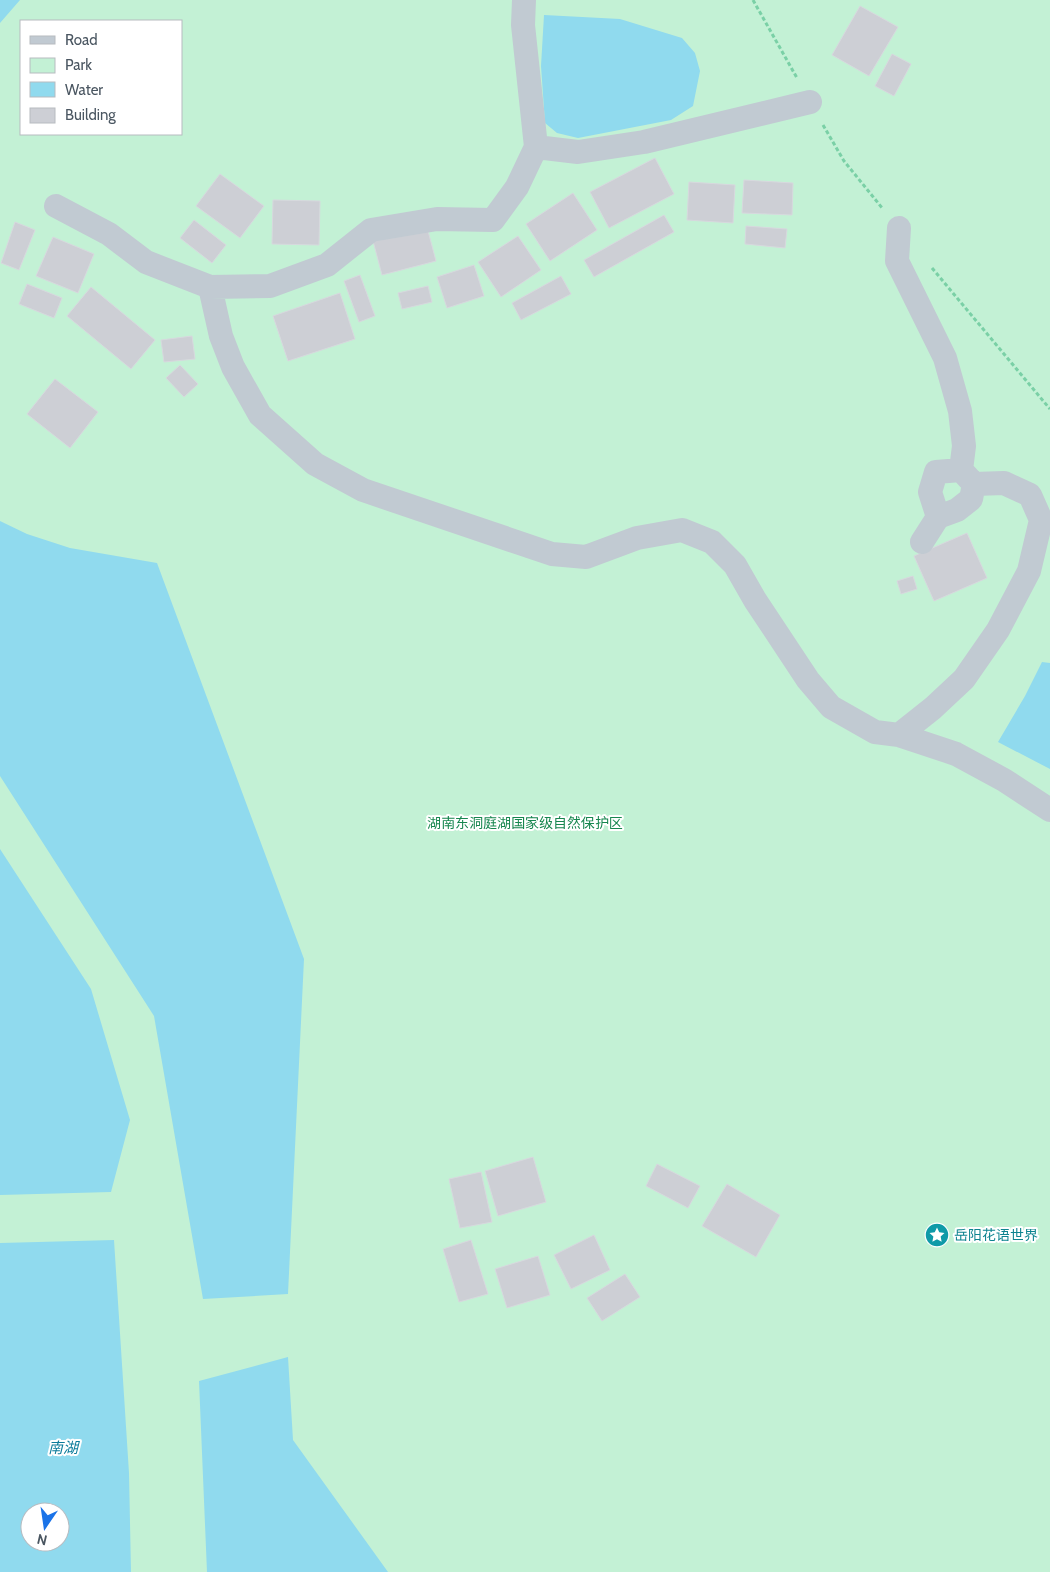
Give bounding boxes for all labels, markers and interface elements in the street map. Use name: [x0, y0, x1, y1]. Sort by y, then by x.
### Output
legend: [20, 20, 182, 135]
text: Road: [65, 31, 98, 49]
text: Park: [65, 56, 92, 74]
text: Water: [65, 81, 103, 99]
text: Building: [65, 106, 116, 124]
park label: 湖南东洞庭湖国家级自然保护区: [427, 814, 623, 832]
place icon: 岳阳花语世界: [924, 1222, 950, 1248]
place label: 岳阳花语世界: [954, 1226, 1038, 1244]
water label: 南湖: [48, 1439, 80, 1457]
north arrow: [20, 1502, 70, 1552]
text: N: [35, 1530, 49, 1550]

